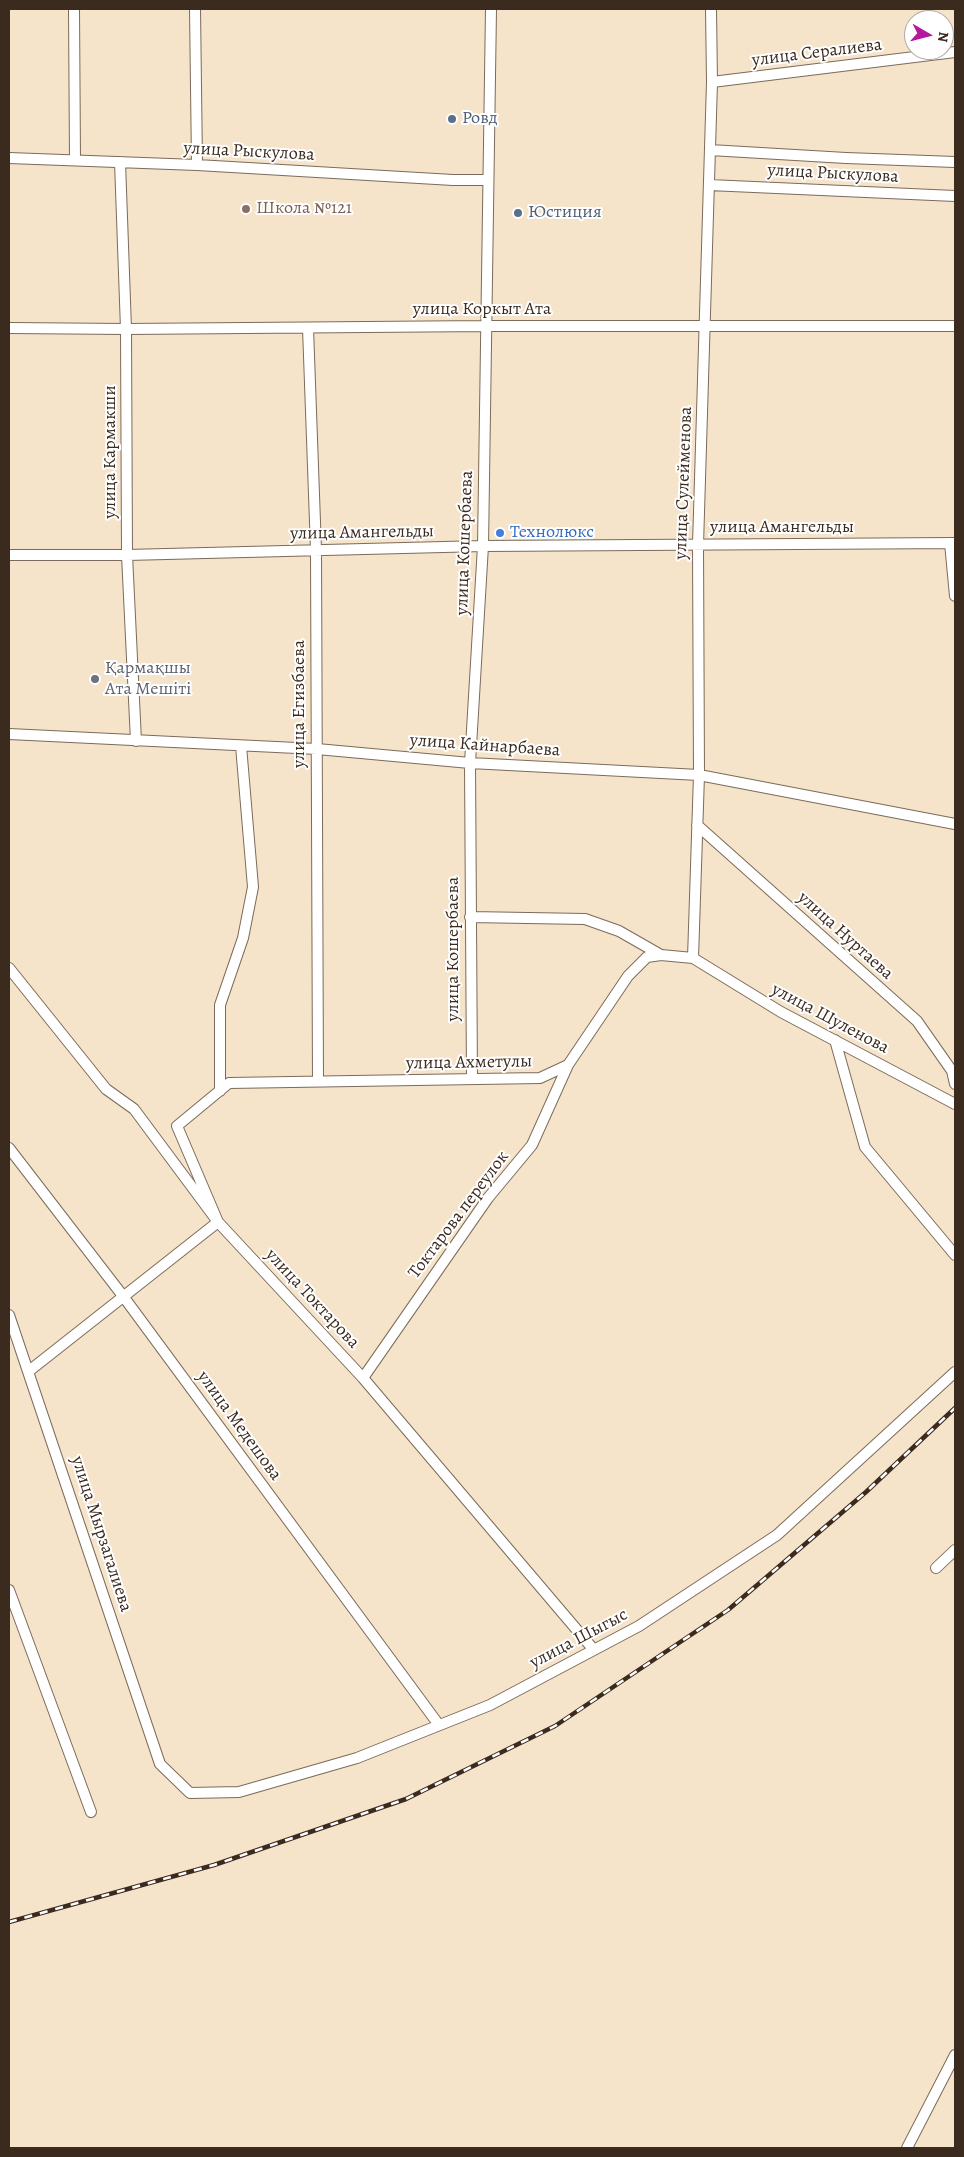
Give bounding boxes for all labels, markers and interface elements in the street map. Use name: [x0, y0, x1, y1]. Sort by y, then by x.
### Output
north arrow: [904, 10, 954, 60]
text: N: [933, 31, 953, 43]
street label: улица Сералиева: [751, 34, 883, 72]
place label: Ровд: [462, 108, 498, 130]
marker: Ровд: [446, 113, 458, 125]
street label: улица Рыскулова: [183, 138, 315, 166]
street label: улица Рыскулова: [767, 160, 899, 188]
place label: Школа №121: [256, 198, 352, 220]
place label: Юстиция: [528, 202, 602, 224]
marker: Школа №121: [240, 203, 252, 215]
marker: Юстиция: [512, 207, 524, 219]
street label: улица Коркыт Ата: [413, 299, 551, 321]
street label: улица Кармакши: [100, 385, 122, 519]
street label: улица Сулейменова: [671, 406, 697, 560]
street label: улица Кошербаева: [452, 470, 478, 616]
street label: улица Амангельды: [710, 517, 854, 539]
street label: улица Амангельды: [290, 521, 434, 545]
place label: Технолюкс: [510, 522, 594, 544]
marker: Технолюкс: [494, 527, 506, 539]
street label: улица Егизбаева: [289, 640, 311, 768]
place label: Қармақшы Ата Мешіті: [105, 658, 191, 701]
marker: Қармақшы Ата Мешіті: [89, 673, 101, 685]
street label: улица Кайнарбаева: [409, 730, 561, 762]
street label: улица Кошербаева: [443, 877, 465, 1021]
street label: улица Нуртаева: [793, 887, 897, 985]
street label: улица Шуленова: [768, 979, 892, 1059]
street label: улица Ахметулы: [406, 1051, 532, 1075]
street label: Токтарова переулок: [404, 1147, 514, 1283]
street label: улица Токтарова: [260, 1245, 364, 1353]
street label: улица Медешова: [192, 1367, 286, 1485]
street label: улица Мырзагалиева: [66, 1453, 136, 1615]
street label: улица Шыгыс: [526, 1604, 632, 1674]

